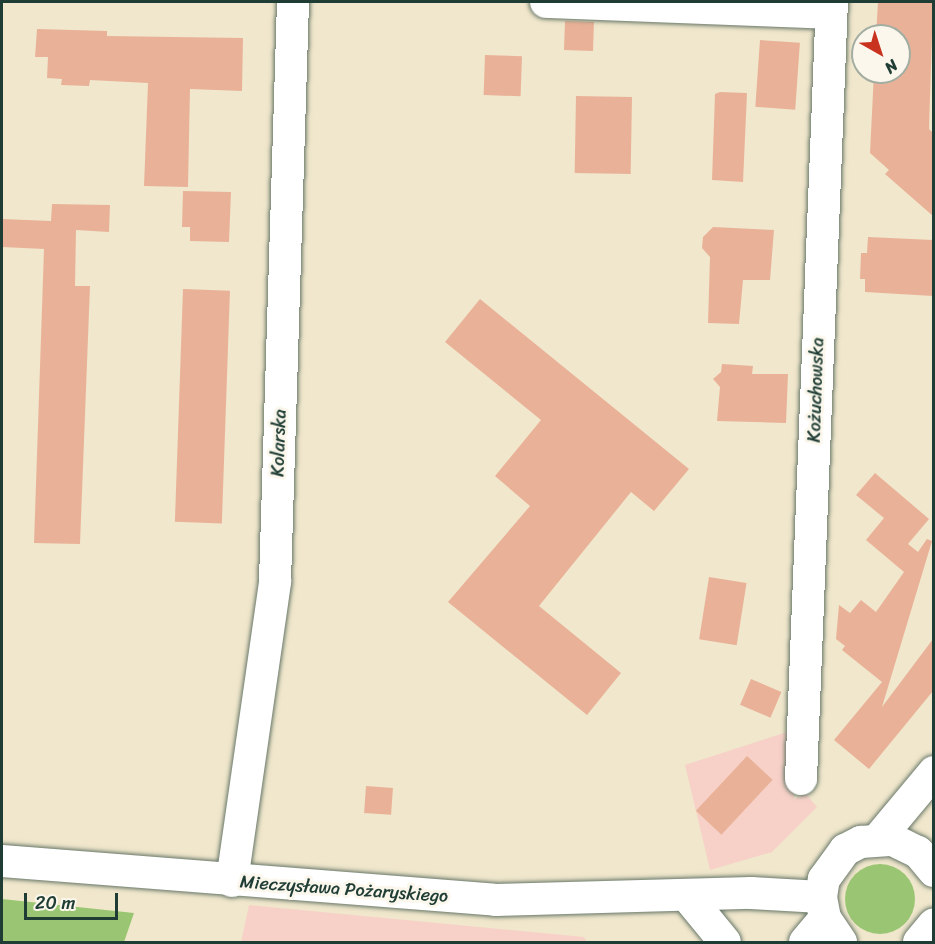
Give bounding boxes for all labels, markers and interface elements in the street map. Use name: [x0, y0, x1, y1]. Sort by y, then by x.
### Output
north arrow: [851, 24, 911, 84]
text: N: [878, 52, 905, 82]
street label: Kożuchowska: [803, 337, 829, 443]
street label: Kolarska: [267, 409, 291, 477]
street label: Mieczysława Pożaryskiego: [239, 871, 449, 907]
scale bar: [27, 881, 122, 919]
text: 20 m: [35, 887, 75, 919]

